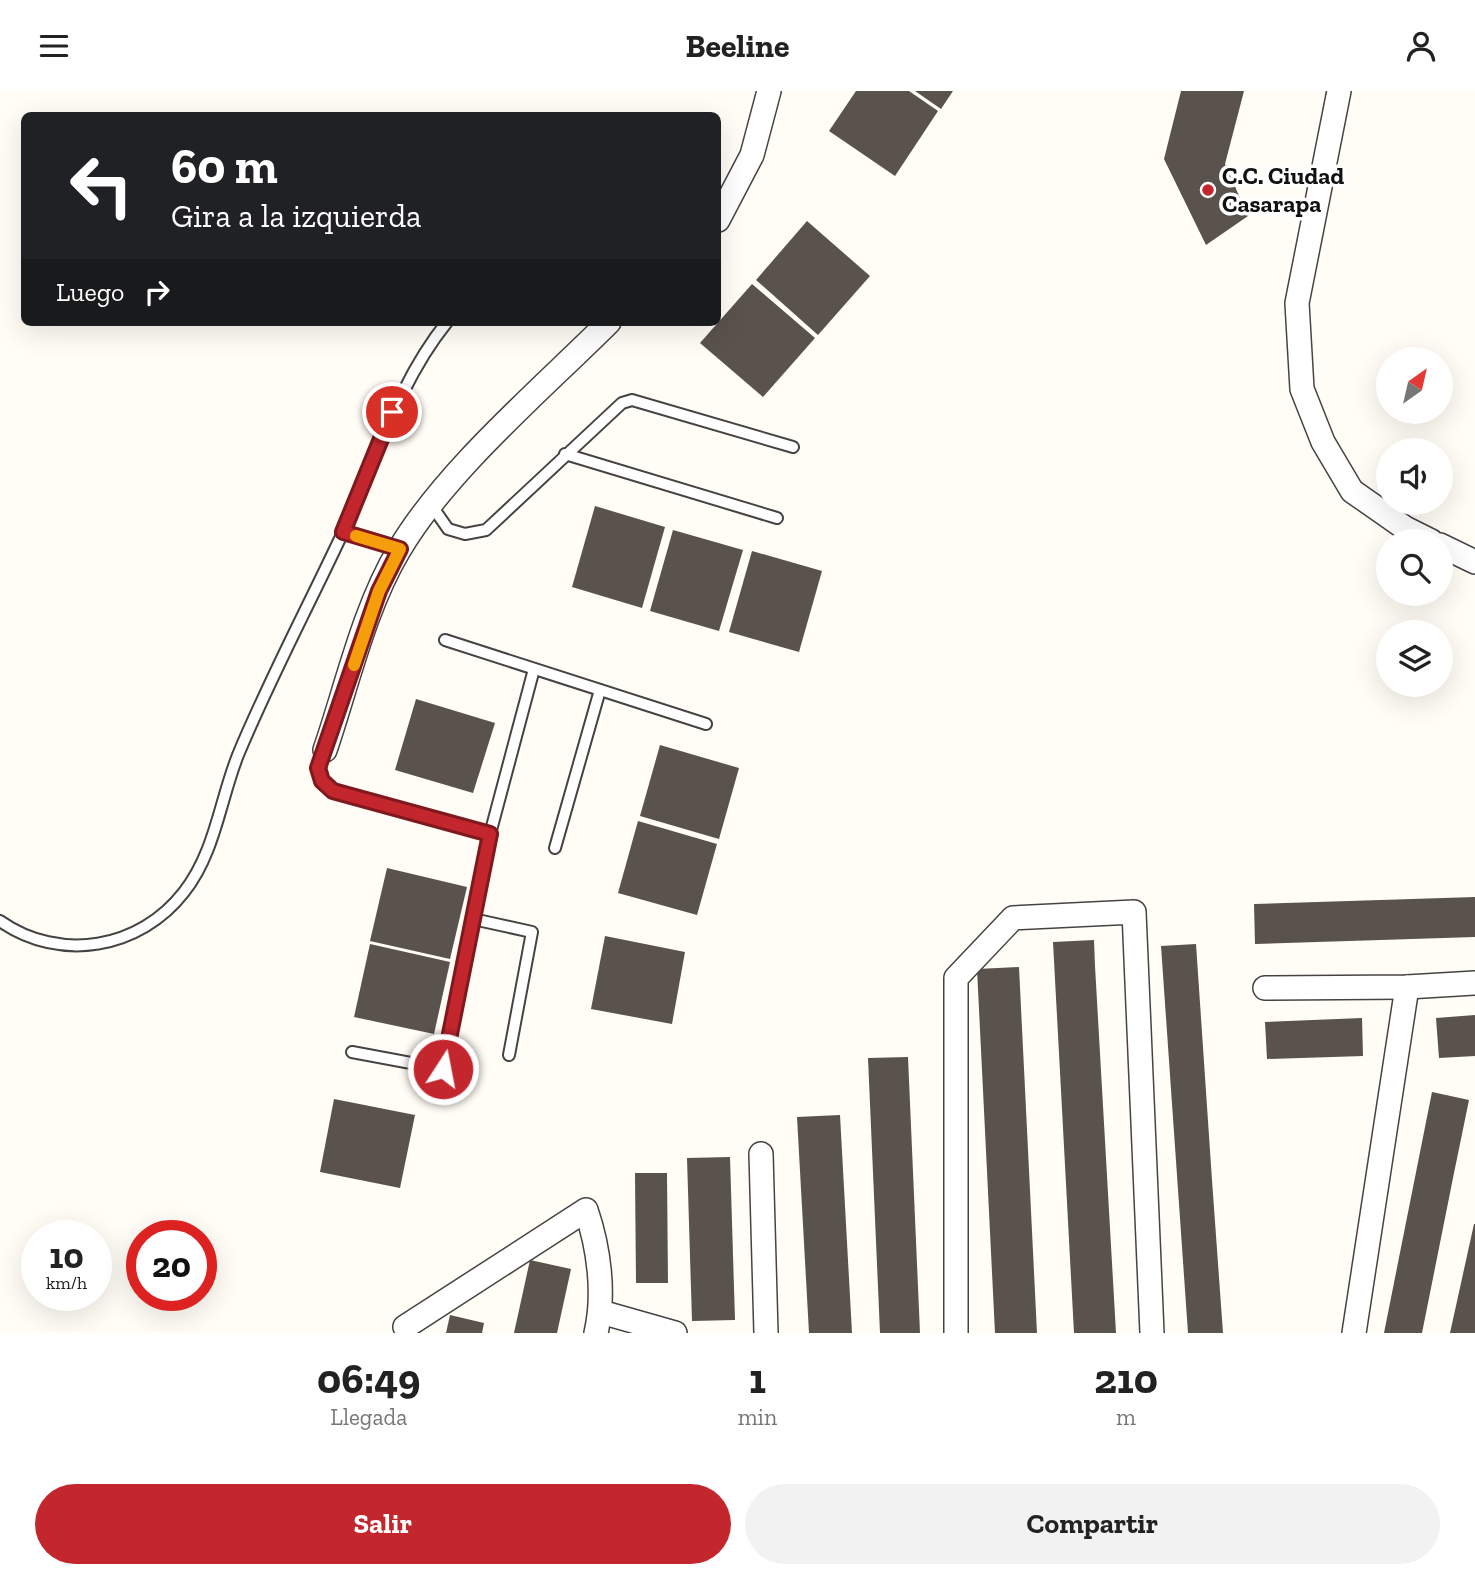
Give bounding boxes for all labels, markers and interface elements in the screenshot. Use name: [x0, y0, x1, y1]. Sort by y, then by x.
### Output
icon: menu: [35, 27, 73, 65]
text: Beeline: [686, 27, 789, 65]
icon: person: [1402, 27, 1440, 65]
text: 60 m: [171, 137, 278, 196]
icon: left: [56, 140, 147, 231]
place label: C.C. Ciudad Casarapa: [1222, 161, 1344, 218]
marker: C.C. Ciudad Casarapa: [1200, 182, 1216, 198]
text: Gira a la izquierda: [171, 197, 422, 235]
icon: right: [138, 273, 176, 311]
text: Luego: [56, 276, 124, 308]
north arrow: [1376, 347, 1452, 423]
map controls: [1376, 347, 1453, 697]
pin: [362, 382, 422, 442]
icon: arrive: [373, 393, 411, 431]
button: sound: [1376, 438, 1453, 515]
button: search: [1376, 529, 1453, 606]
button: layers: [1376, 620, 1453, 697]
position arrow: [406, 1032, 480, 1106]
speed limit sign: 20: [126, 1220, 217, 1311]
text: 10: [49, 1235, 84, 1277]
text: km/h: [46, 1272, 87, 1294]
text: 06:49: [317, 1353, 421, 1404]
text: 1: [749, 1353, 766, 1404]
text: 210: [1094, 1353, 1158, 1404]
text: Llegada: [330, 1403, 407, 1431]
text: min: [738, 1403, 777, 1431]
text: m: [1116, 1403, 1136, 1431]
button: Salir: [35, 1484, 731, 1564]
button: Compartir: [745, 1484, 1440, 1564]

